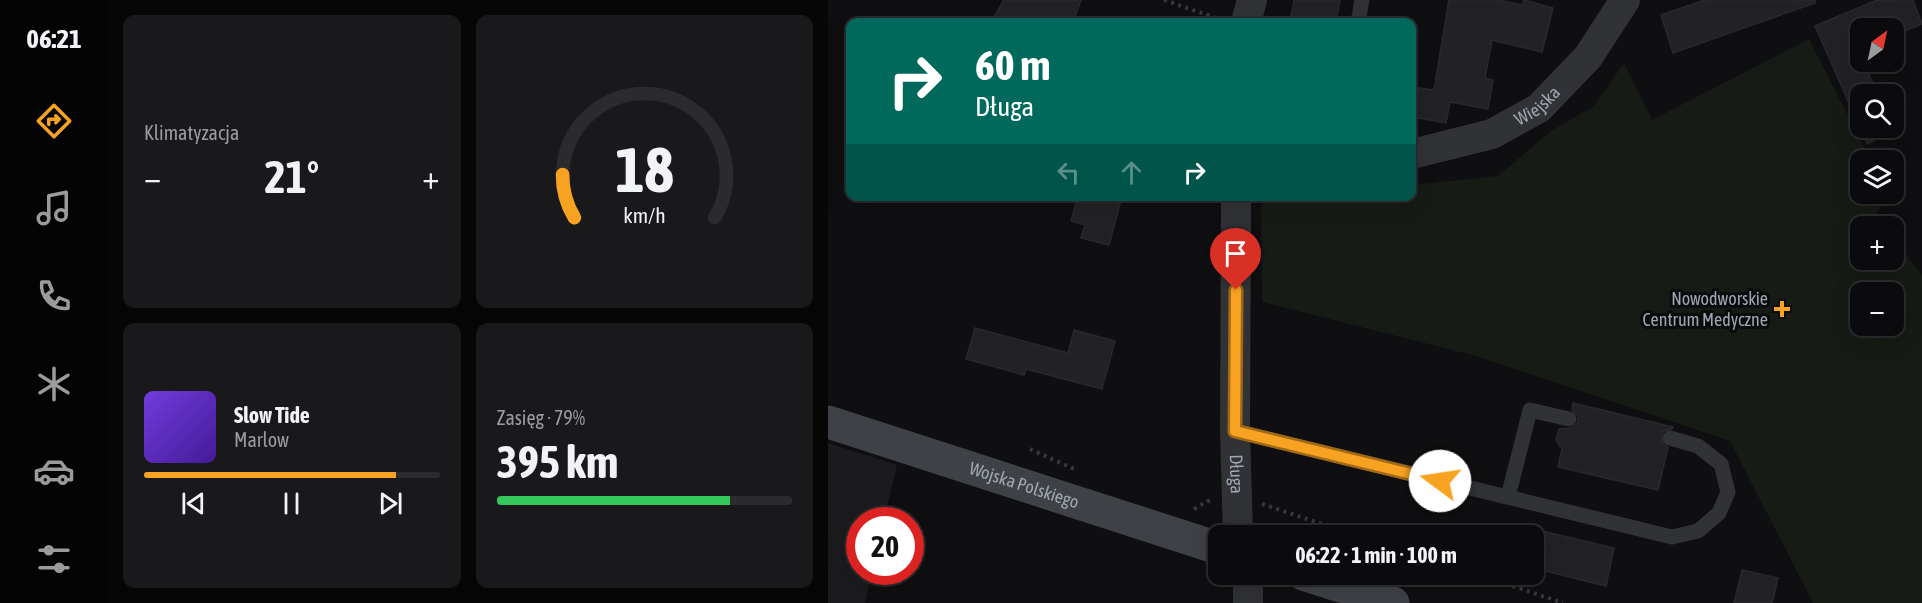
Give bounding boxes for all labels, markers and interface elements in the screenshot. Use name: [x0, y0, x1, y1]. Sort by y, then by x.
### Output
north arrow: [1850, 18, 1904, 72]
map controls: [1850, 18, 1904, 336]
text: 06:21: [26, 23, 82, 54]
text: 60 m: [975, 41, 1050, 89]
icon: right: [876, 42, 954, 120]
street label: Wiejska: [1511, 82, 1564, 129]
button: search: [1850, 84, 1904, 138]
text: Długa: [975, 91, 1034, 122]
icon: directions: [33, 100, 75, 142]
text: Klimatyzacja: [144, 121, 239, 144]
text: 18: [615, 134, 674, 205]
button: layers: [1850, 150, 1904, 204]
text: 21°: [264, 151, 319, 203]
icon: left: [1052, 156, 1085, 189]
icon: ahead: [1115, 156, 1148, 189]
icon: right: [1178, 156, 1211, 189]
text: −: [144, 158, 161, 196]
text: +: [422, 158, 439, 196]
icon: music: [33, 187, 75, 229]
text: km/h: [623, 204, 666, 229]
button: +: [1850, 216, 1904, 270]
pin: [1210, 228, 1261, 290]
icon: arrive: [1219, 237, 1252, 270]
icon: phone: [33, 275, 75, 317]
button: −: [1850, 282, 1904, 336]
place label: Nowodworskie Centrum Medyczne: [1642, 288, 1768, 330]
marker: Nowodworskie Centrum Medyczne: [1773, 300, 1791, 318]
icon: climate: [33, 363, 75, 405]
text: Slow Tide: [234, 402, 310, 428]
text: Zasięg · 79%: [497, 406, 585, 429]
text: Marlow: [234, 428, 289, 451]
text: 395 km: [497, 436, 618, 488]
position arrow: [1408, 449, 1472, 513]
icon: car: [33, 450, 75, 492]
street label: Długa: [1226, 454, 1248, 494]
street label: Wojska Polskiego: [967, 457, 1082, 512]
icon: previous: [177, 487, 210, 520]
icon: pause: [275, 487, 308, 520]
icon: next: [374, 487, 407, 520]
speed limit sign: 20: [846, 507, 924, 585]
icon: filters: [33, 538, 75, 580]
text: 06:22 · 1 min · 100 m: [1295, 542, 1457, 568]

